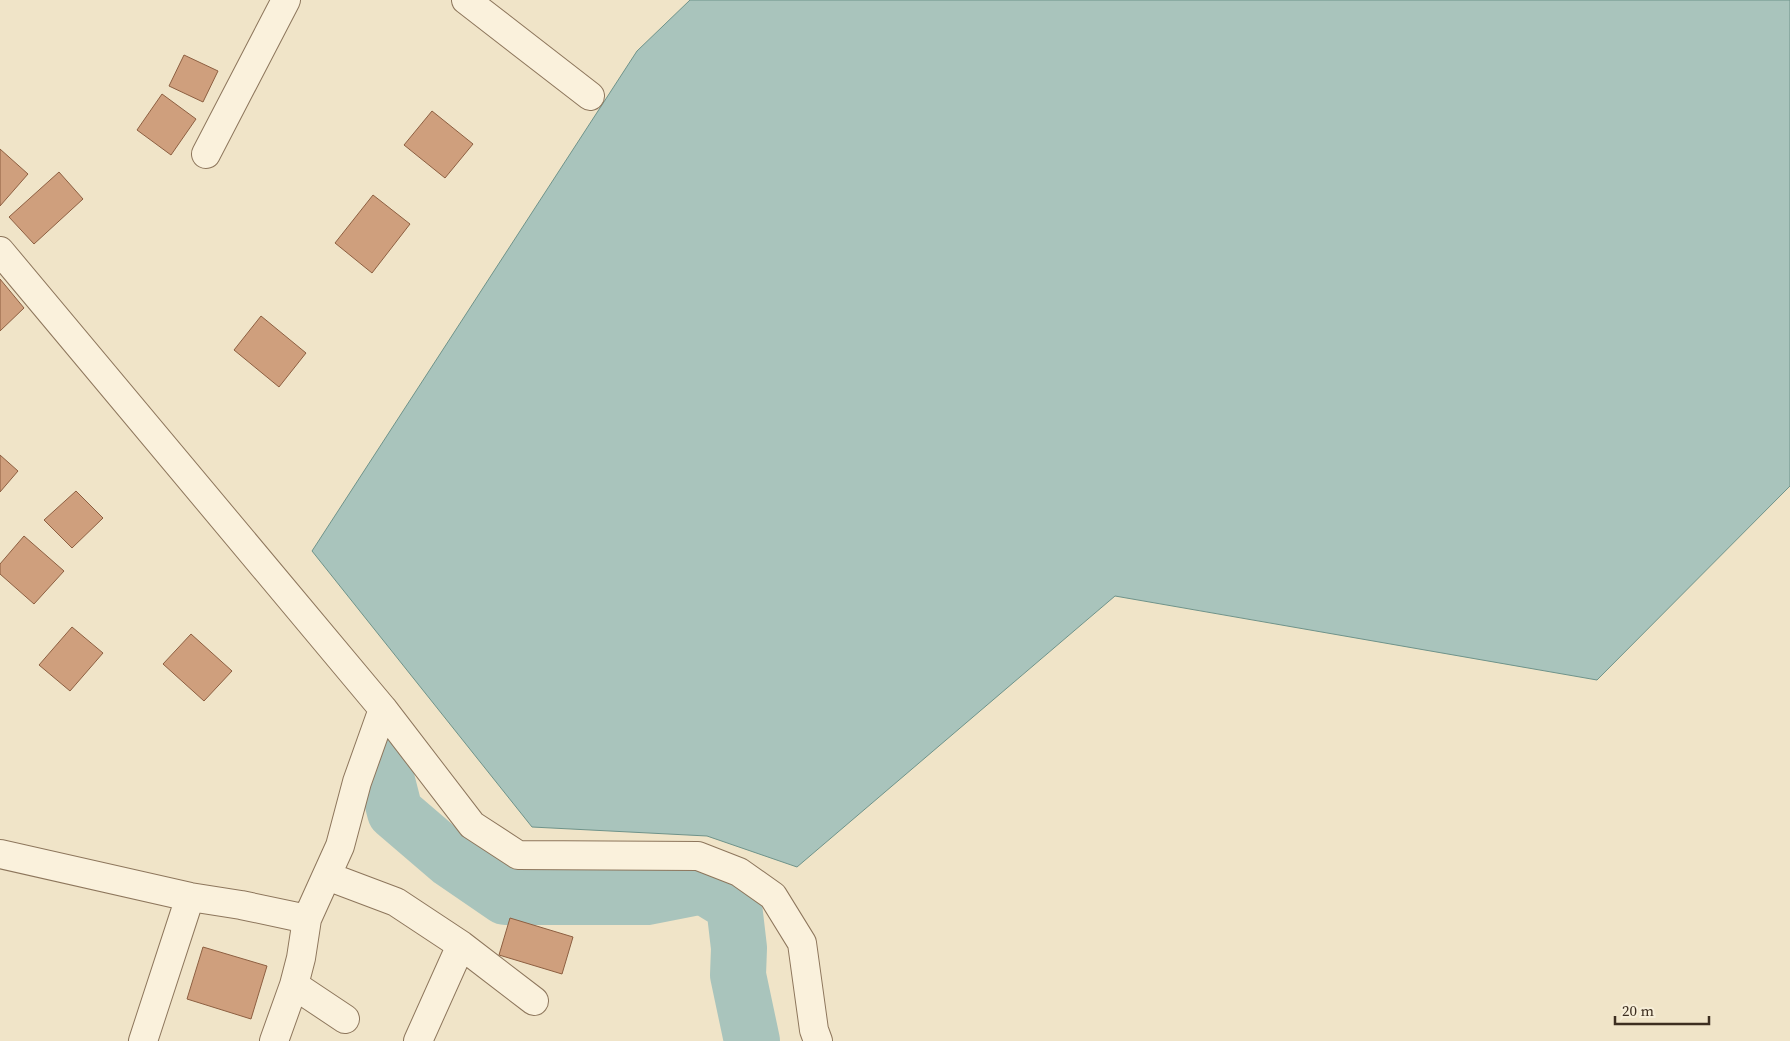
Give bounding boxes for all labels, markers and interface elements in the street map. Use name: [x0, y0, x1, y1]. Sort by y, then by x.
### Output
scale bar: [1615, 994, 1709, 1026]
text: 20 m: [1622, 1000, 1654, 1021]

